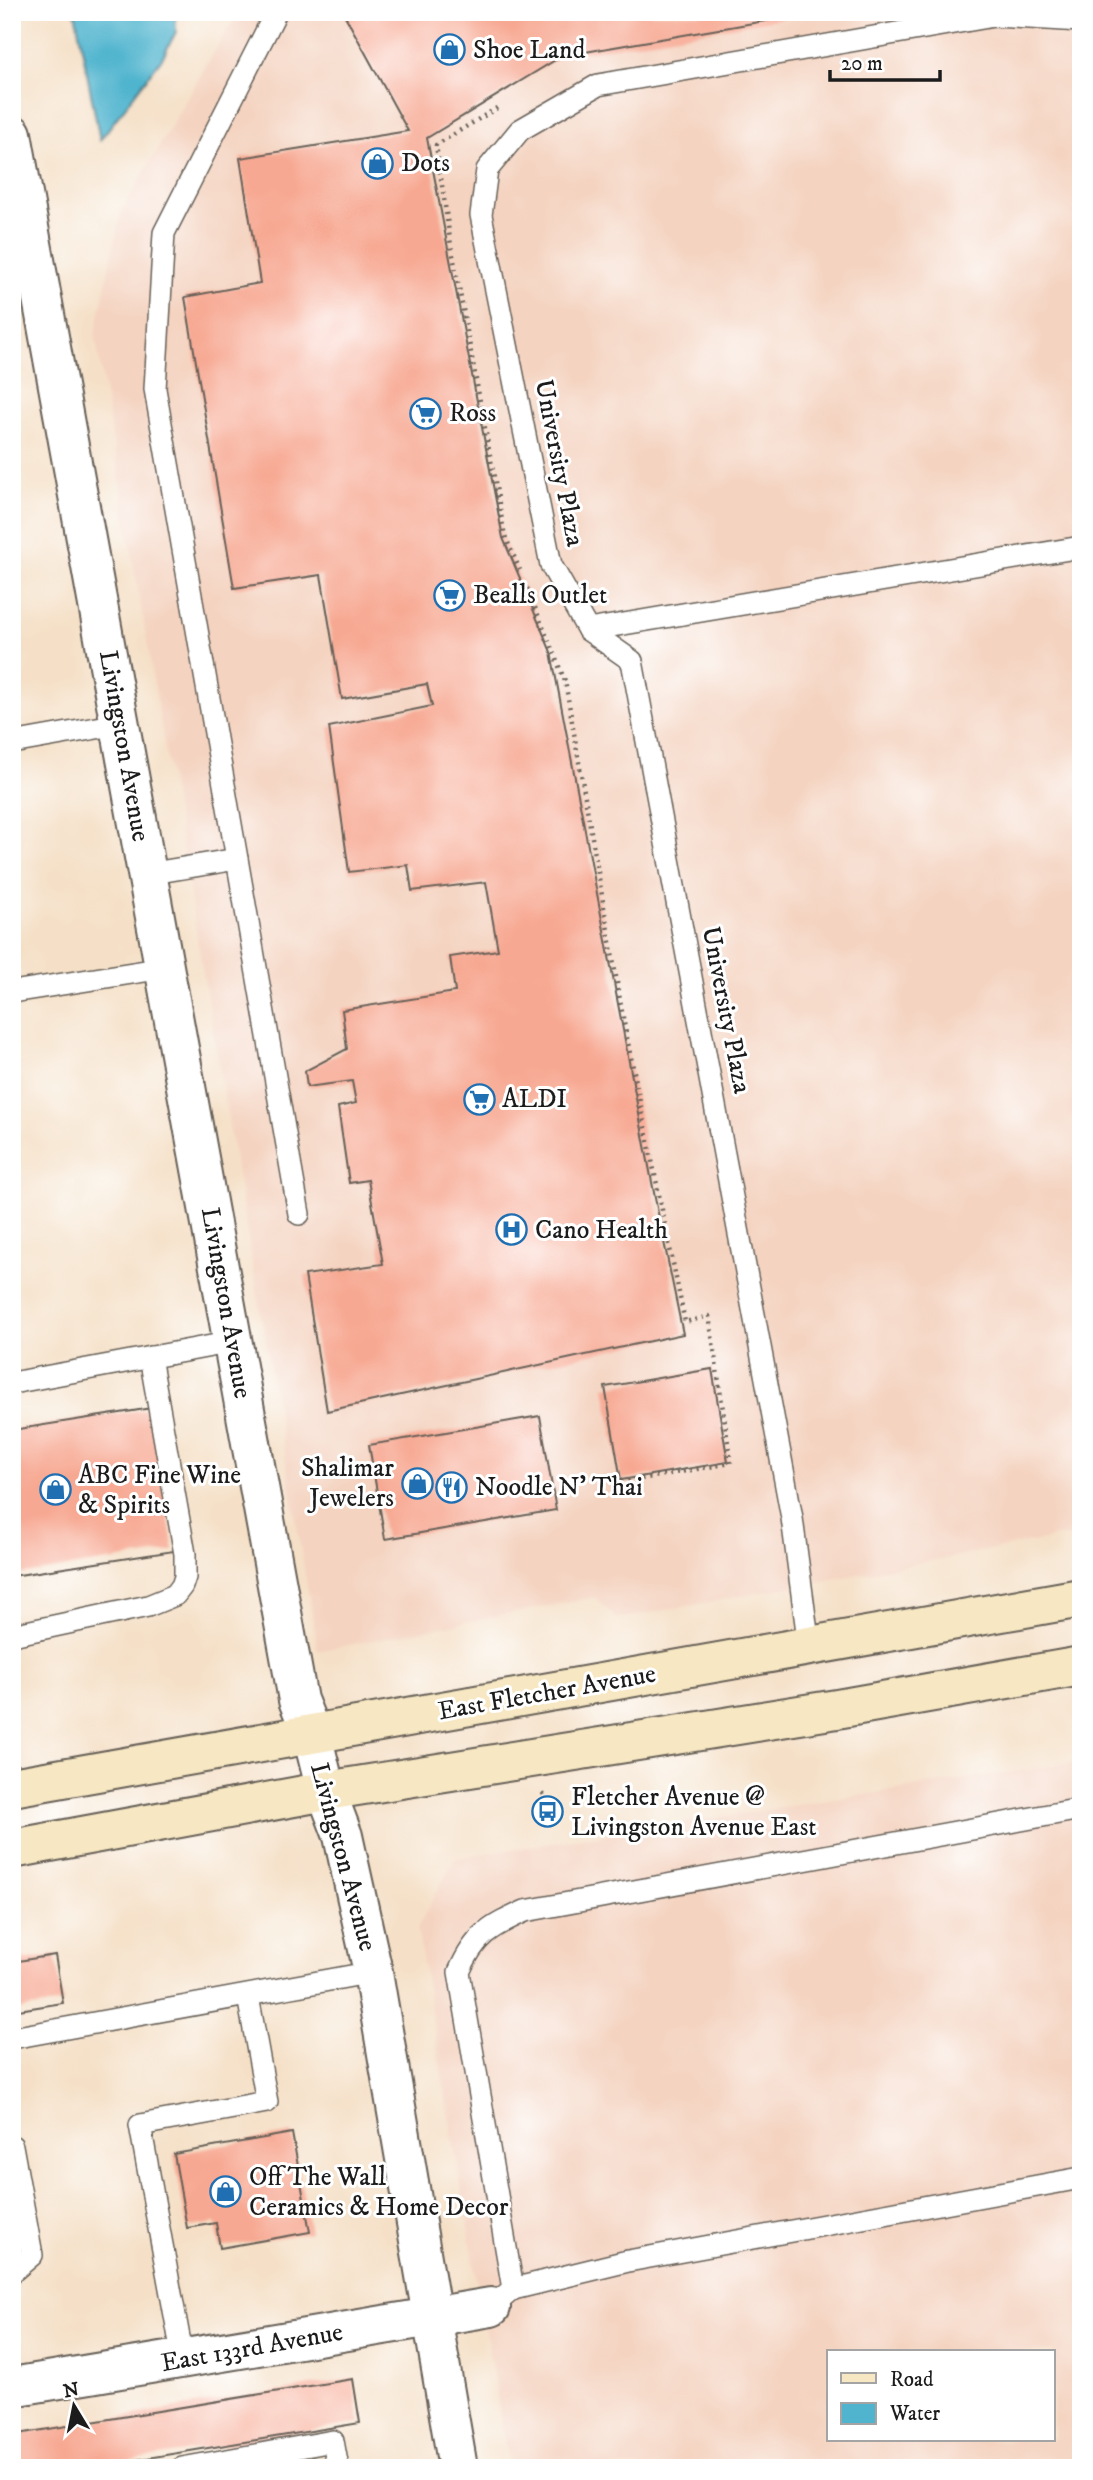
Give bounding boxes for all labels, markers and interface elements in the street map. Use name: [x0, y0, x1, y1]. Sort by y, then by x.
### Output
shop icon: Shoe Land: [433, 33, 467, 67]
place label: Shoe Land: [473, 34, 585, 67]
scale bar: [830, 38, 941, 82]
text: 20 m: [841, 51, 883, 77]
shop icon: Dots: [361, 146, 395, 180]
place label: Dots: [401, 147, 450, 180]
street label: University Plaza: [527, 377, 591, 549]
supermarket icon: Ross: [409, 396, 443, 430]
place label: Ross: [449, 397, 496, 430]
supermarket icon: Bealls Outlet: [433, 578, 467, 612]
place label: Bealls Outlet: [473, 579, 607, 612]
street label: Livingston Avenue: [91, 648, 157, 844]
street label: University Plaza: [694, 924, 758, 1096]
supermarket icon: ALDI: [462, 1082, 496, 1116]
place label: ALDI: [502, 1083, 567, 1116]
street label: Livingston Avenue: [193, 1205, 259, 1401]
hospital icon: Cano Health: [495, 1213, 529, 1247]
place label: Cano Health: [535, 1214, 668, 1247]
place label: Shalimar Jewelers: [301, 1452, 394, 1515]
place label: ABC Fine Wine & Spirits: [78, 1459, 241, 1522]
shop icon: Shalimar Jewelers: [400, 1466, 434, 1500]
restaurant icon: Noodle N' Thai: [435, 1470, 469, 1504]
place label: Noodle N' Thai: [475, 1471, 643, 1504]
shop icon: ABC Fine Wine & Spirits: [38, 1473, 72, 1507]
street label: East Fletcher Avenue: [436, 1658, 658, 1728]
street label: Livingston Avenue: [302, 1759, 384, 1955]
place label: Fletcher Avenue @ Livingston Avenue East: [571, 1781, 817, 1844]
bus stop icon: Fletcher Avenue @ Livingston Avenue East: [531, 1795, 565, 1829]
place label: Off The Wall Ceramics & Home Decor: [249, 2161, 509, 2224]
shop icon: Off The Wall Ceramics & Home Decor: [209, 2175, 243, 2209]
street label: East 133rd Avenue: [158, 2316, 346, 2380]
legend: [827, 2350, 1054, 2442]
text: Road: [890, 2367, 934, 2393]
north arrow: [38, 2372, 108, 2442]
text: N: [62, 2378, 81, 2403]
text: Water: [889, 2401, 940, 2427]

